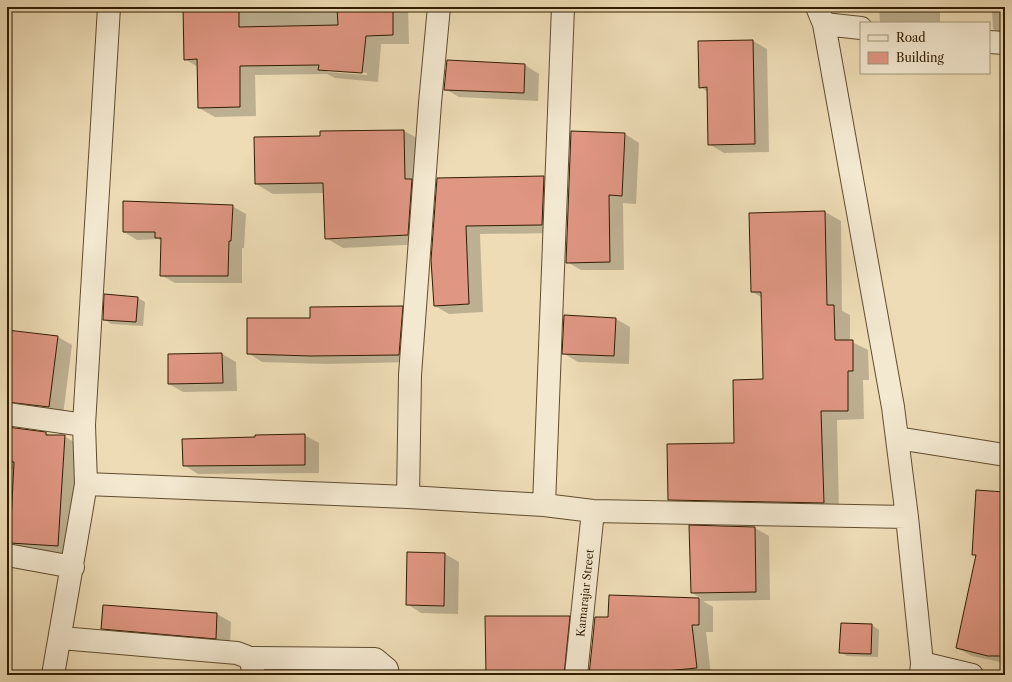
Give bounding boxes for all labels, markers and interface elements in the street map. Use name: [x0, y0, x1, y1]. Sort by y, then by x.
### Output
legend: [860, 22, 990, 74]
text: Road: [896, 30, 926, 45]
text: Building: [896, 50, 944, 65]
street label: Kamarajar Street: [573, 548, 597, 638]

